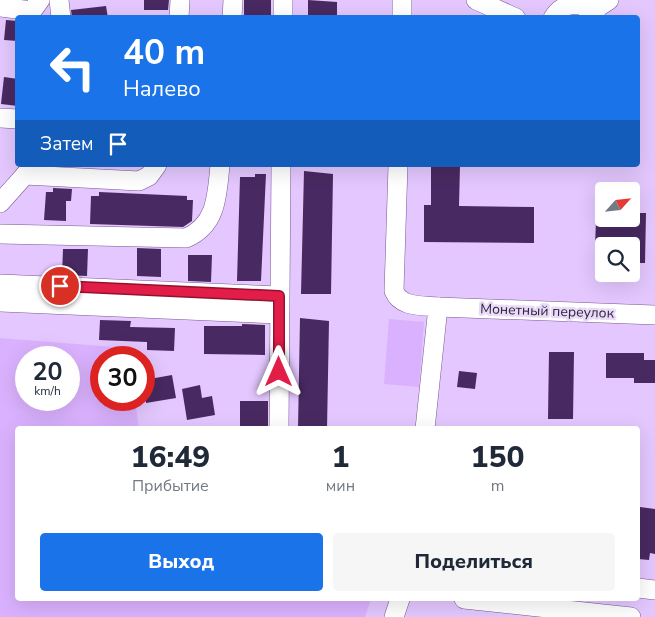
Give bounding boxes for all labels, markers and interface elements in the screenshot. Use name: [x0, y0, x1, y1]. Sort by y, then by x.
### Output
text: 40 m: [123, 29, 205, 76]
icon: left: [40, 35, 105, 100]
text: Налево: [123, 74, 201, 104]
icon: arrive: [104, 130, 132, 158]
text: Затем: [40, 131, 94, 157]
north arrow: [595, 182, 640, 228]
map controls: [595, 182, 640, 282]
button: search: [595, 237, 640, 282]
pin: [39, 265, 81, 307]
icon: arrive: [46, 272, 74, 300]
street label: Монетный переулок: [480, 299, 615, 323]
position arrow: [252, 345, 304, 397]
speed limit sign: 30: [90, 346, 155, 411]
text: 20: [32, 355, 63, 389]
text: km/h: [34, 383, 61, 399]
text: 16:49: [130, 437, 210, 478]
text: 1: [331, 437, 349, 478]
text: 150: [471, 437, 525, 478]
text: Прибытие: [132, 475, 209, 497]
text: мин: [326, 475, 355, 497]
text: m: [491, 475, 504, 497]
button: Выход: [40, 533, 323, 591]
button: Поделиться: [333, 533, 615, 591]

